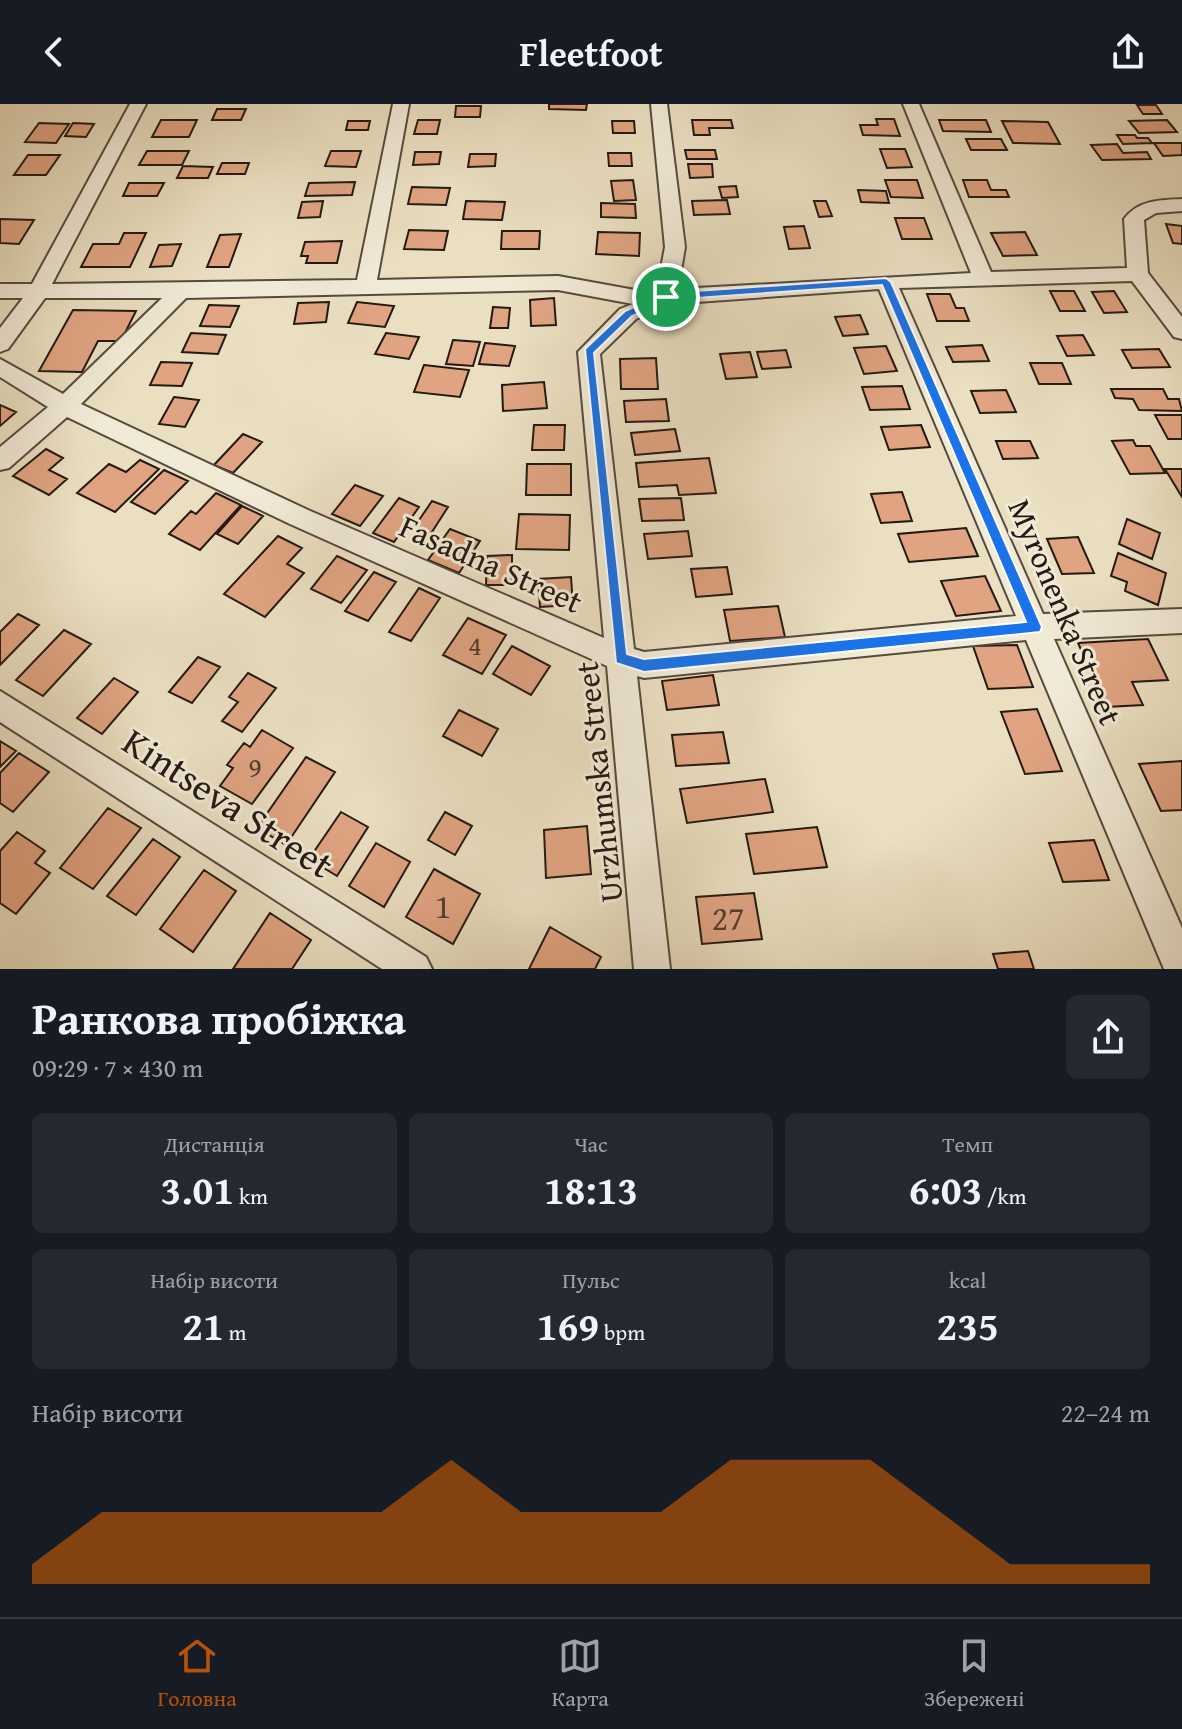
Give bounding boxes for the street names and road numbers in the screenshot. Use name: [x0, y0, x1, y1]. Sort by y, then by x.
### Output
street label: Myronenka Street: [997, 491, 1134, 732]
street label: Fasadna Street: [392, 502, 590, 625]
street label: Urzhumska Street: [562, 659, 635, 905]
street label: Kintseva Street: [112, 713, 345, 891]

